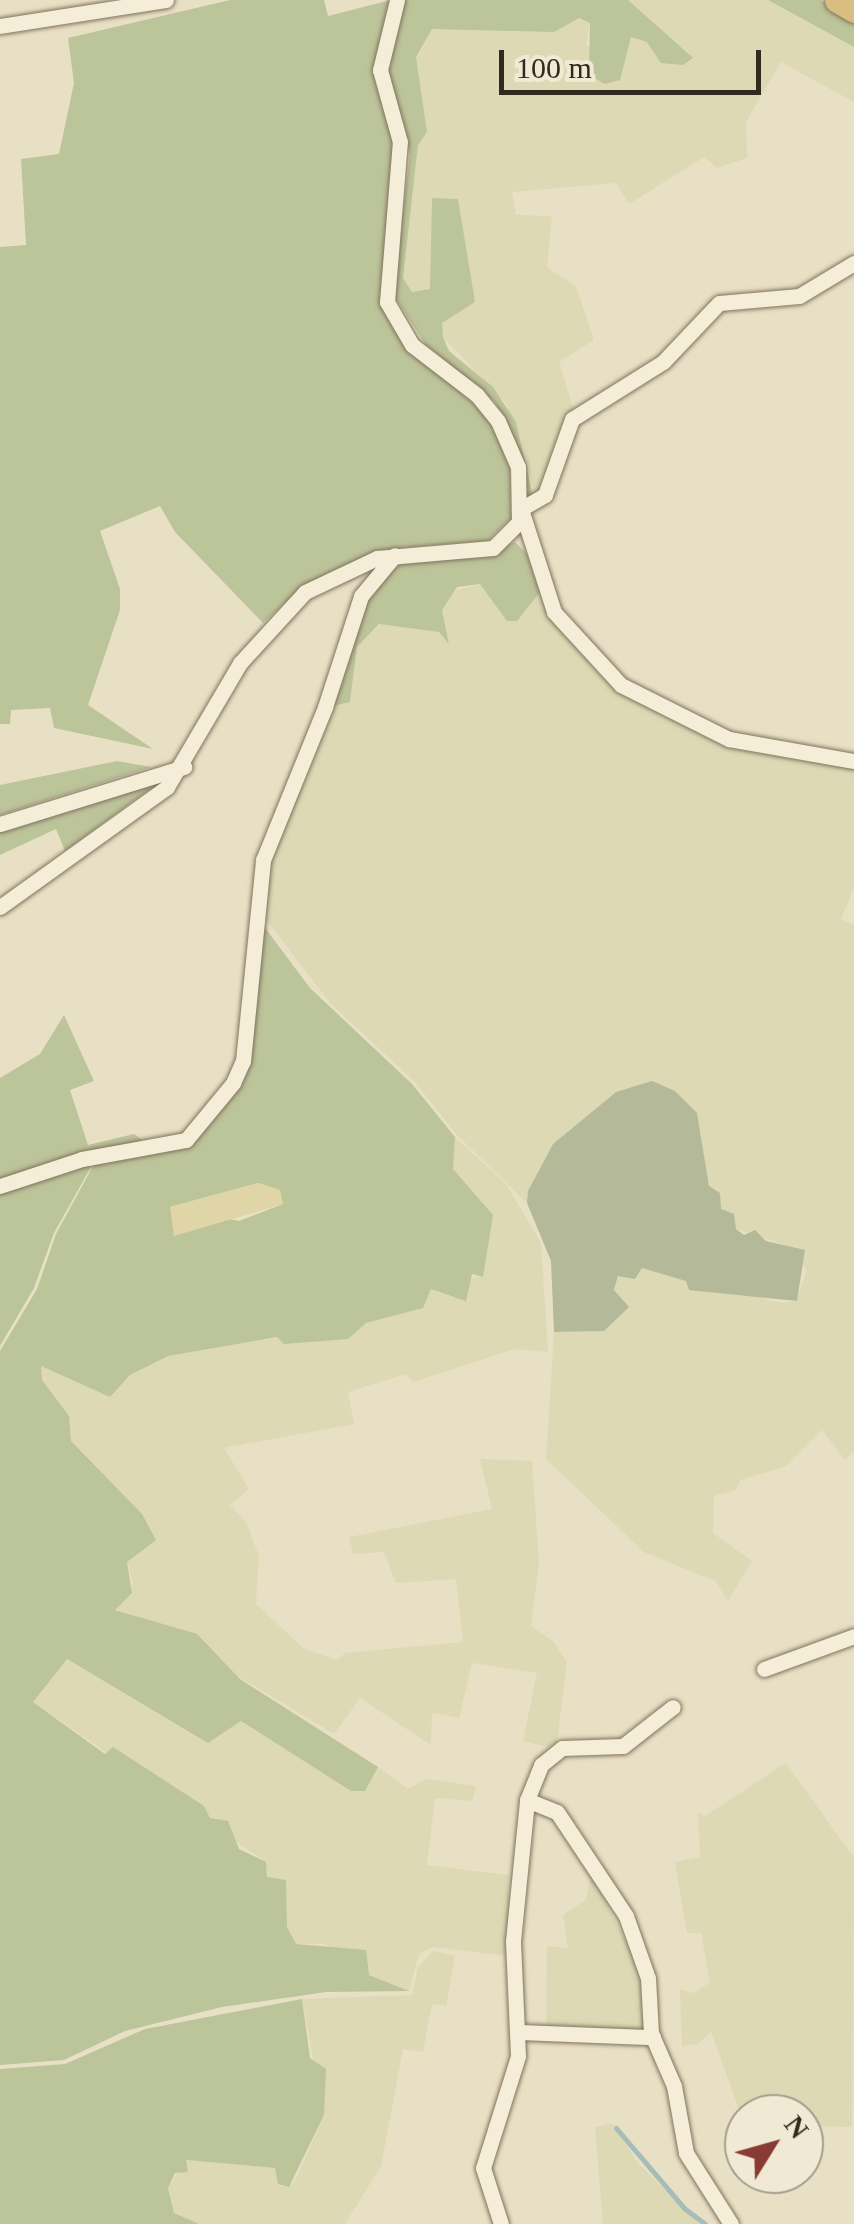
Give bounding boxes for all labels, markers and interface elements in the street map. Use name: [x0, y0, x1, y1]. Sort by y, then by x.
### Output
scale bar: [504, 30, 766, 92]
text: 100 m: [516, 51, 592, 84]
north arrow: [724, 2094, 824, 2194]
text: N: [778, 2109, 815, 2144]

